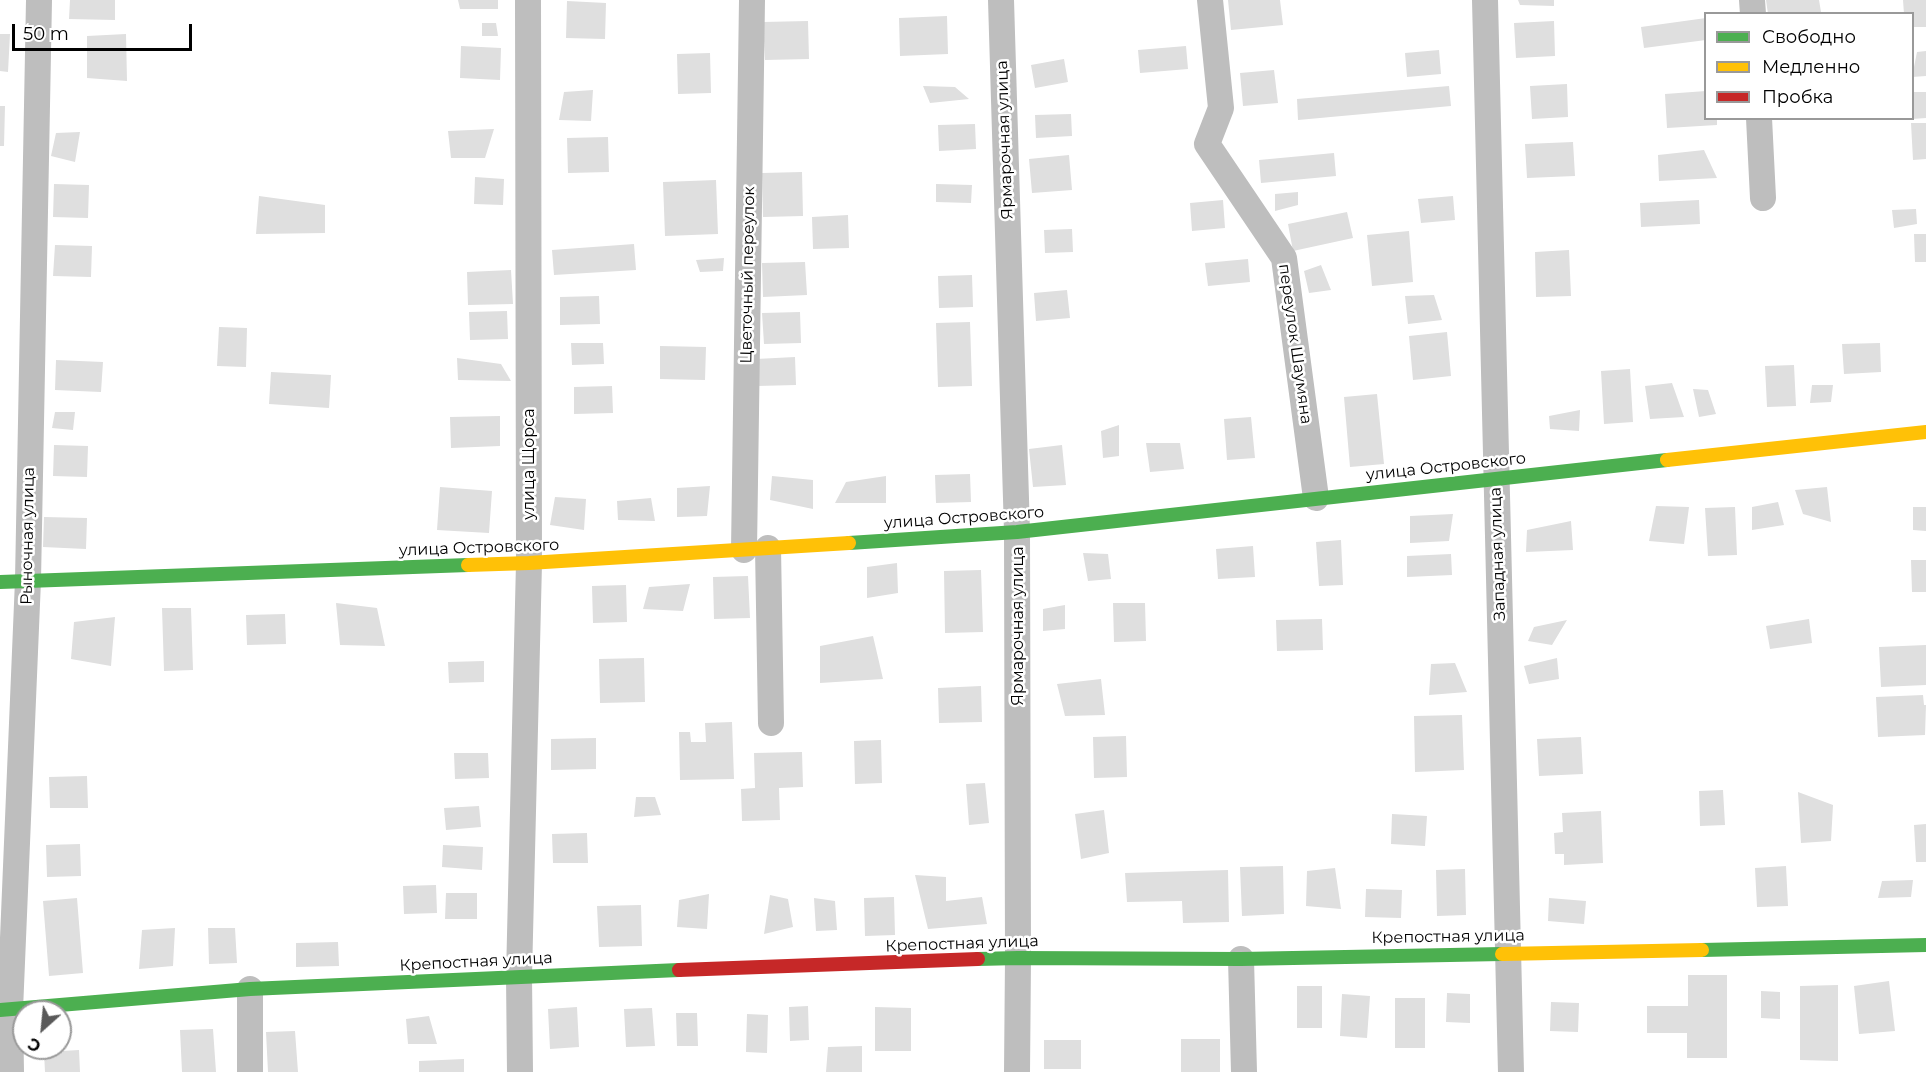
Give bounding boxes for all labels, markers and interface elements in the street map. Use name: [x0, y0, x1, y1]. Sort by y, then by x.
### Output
scale bar: [15, 12, 195, 50]
legend: [1704, 12, 1914, 120]
text: 50 m: [23, 23, 69, 45]
text: Свободно: [1762, 26, 1856, 48]
text: Медленно: [1762, 56, 1860, 78]
street label: Ярмарочная улица: [993, 60, 1017, 220]
text: Пробка: [1762, 86, 1833, 108]
street label: Цветочный переулок: [737, 186, 759, 364]
street label: переулок Шаумяна: [1274, 262, 1316, 426]
street label: улица Щорса: [519, 408, 539, 520]
street label: улица Островского: [1365, 449, 1527, 485]
street label: Рыночная улица: [17, 467, 39, 605]
street label: Западная улица: [1486, 487, 1510, 621]
street label: улица Островского: [883, 503, 1045, 533]
street label: улица Островского: [398, 536, 560, 560]
street label: Ярмарочная улица: [1008, 546, 1028, 706]
street label: Крепостная улица: [1371, 926, 1525, 948]
street label: Крепостная улица: [885, 932, 1039, 956]
street label: Крепостная улица: [399, 948, 553, 976]
north arrow: [12, 1000, 72, 1060]
text: С: [25, 1034, 44, 1056]

